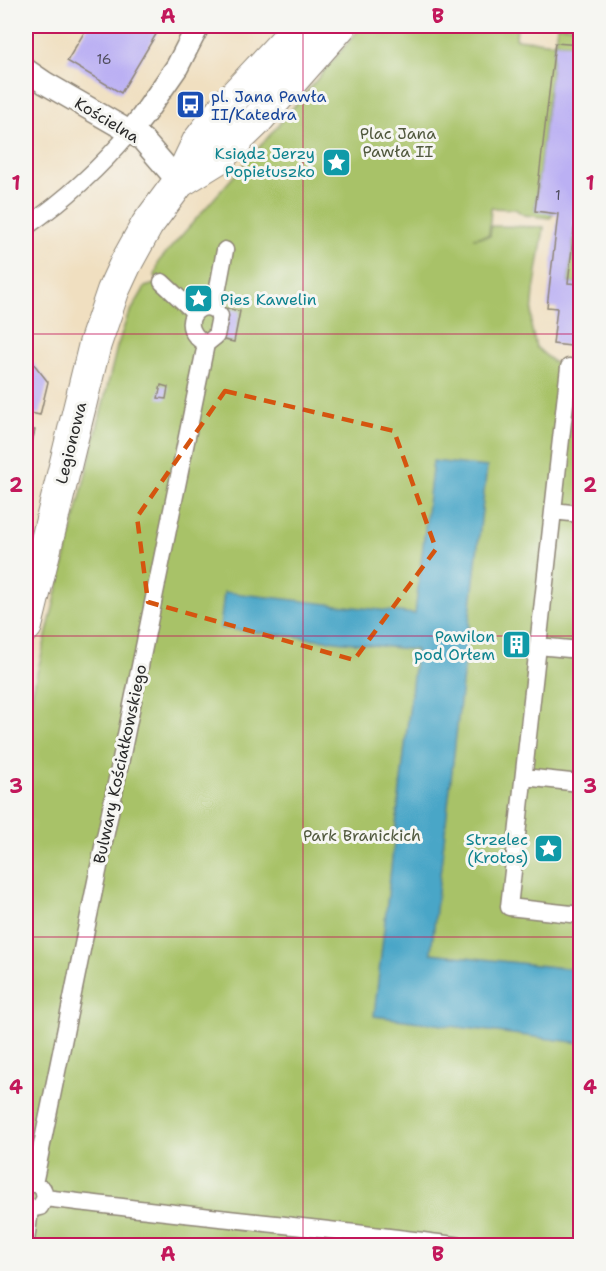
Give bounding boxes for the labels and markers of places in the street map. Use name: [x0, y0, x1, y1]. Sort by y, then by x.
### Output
place label: pl. Jana Pawła II/Katedra: [211, 86, 326, 125]
bus stop icon: pl. Jana Pawła II/Katedra: [174, 89, 206, 121]
place label: Ksiądz Jerzy Popiełuszko: [215, 143, 315, 182]
place icon: Ksiądz Jerzy Popiełuszko: [320, 146, 352, 178]
place icon: Pies Kawelin: [183, 283, 215, 315]
place label: Pies Kawelin: [220, 289, 317, 310]
place label: Pawilon pod Orłem: [414, 626, 495, 665]
building icon: Pawilon pod Orłem: [500, 629, 532, 661]
place label: Strzelec (Krotos): [466, 829, 528, 868]
place icon: Strzelec (Krotos): [533, 832, 565, 864]

